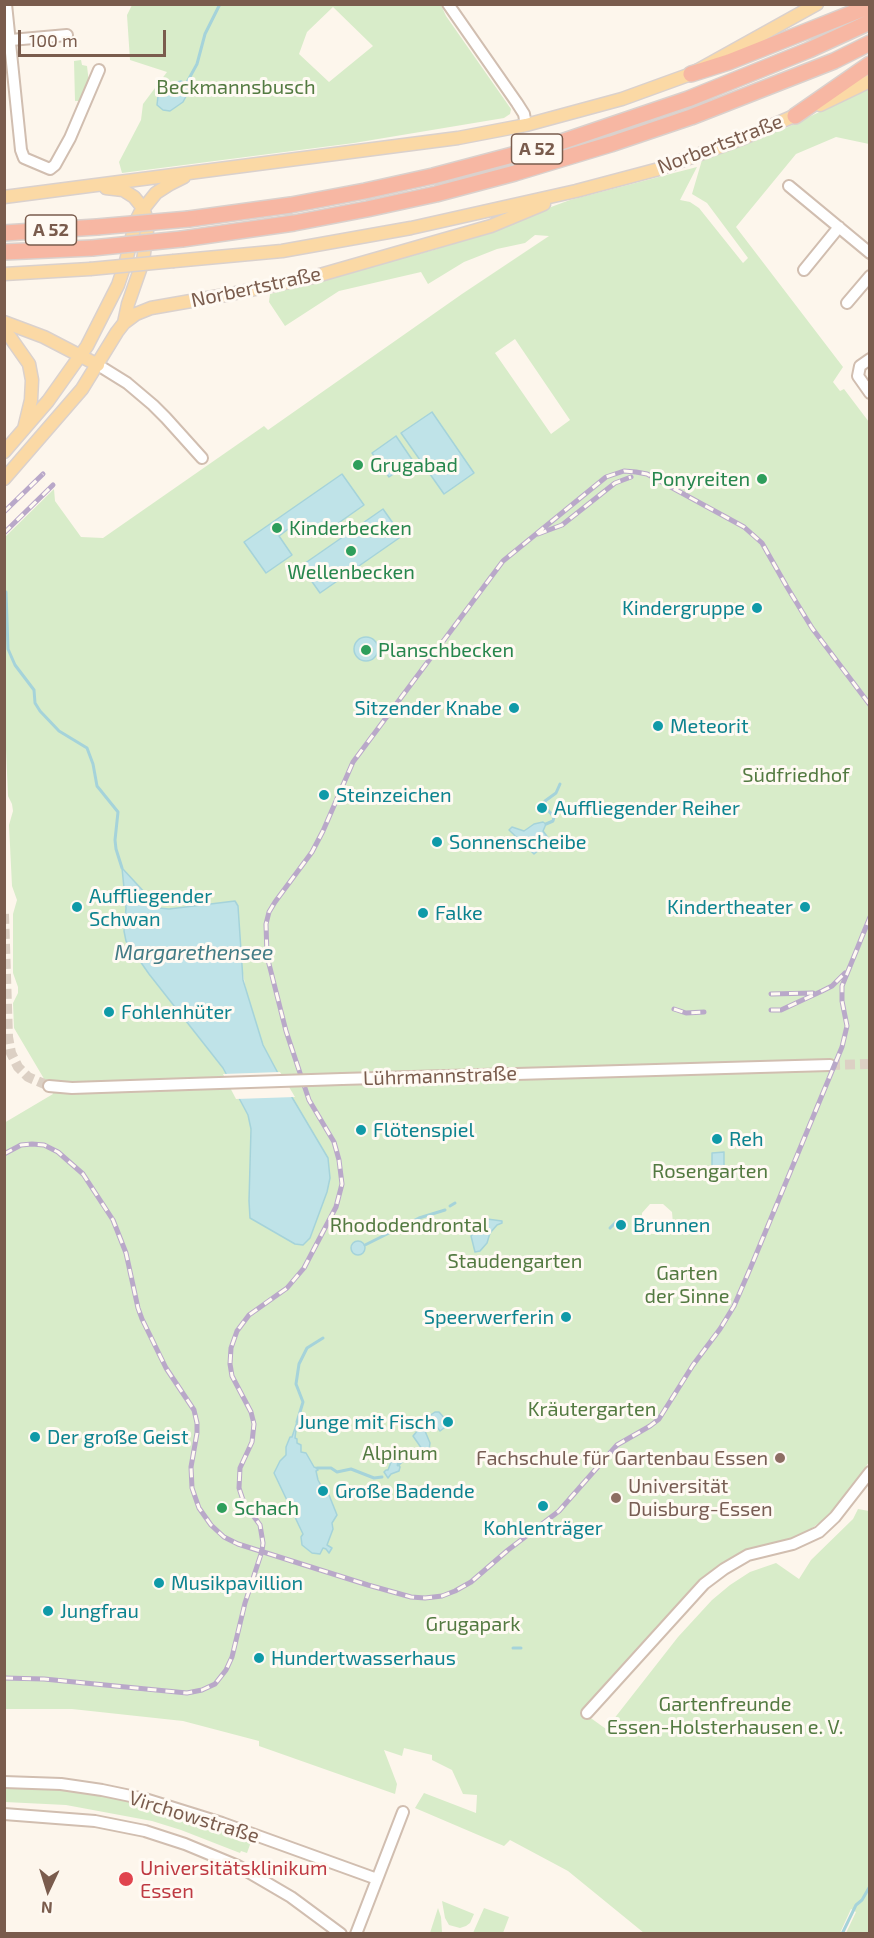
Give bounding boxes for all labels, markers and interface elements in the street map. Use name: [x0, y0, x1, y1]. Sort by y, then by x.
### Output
scale bar: [21, 18, 170, 56]
text: 100 m: [29, 29, 78, 51]
park label: Beckmannsbusch: [156, 75, 316, 99]
street label: Norbertstraße: [654, 109, 786, 179]
road number: A 52: [512, 134, 562, 164]
road number: A 52: [26, 215, 76, 245]
street label: Norbertstraße: [189, 262, 323, 312]
place label: Grugabad: [370, 453, 458, 477]
marker: Grugabad: [351, 458, 365, 472]
place label: Ponyreiten: [651, 467, 750, 491]
marker: Ponyreiten: [755, 472, 769, 486]
place label: Kinderbecken: [289, 516, 412, 540]
marker: Kinderbecken: [270, 521, 284, 535]
marker: Wellenbecken: [344, 544, 358, 558]
place label: Wellenbecken: [287, 560, 415, 584]
place label: Kindergruppe: [622, 596, 745, 620]
marker: Kindergruppe: [750, 601, 764, 615]
place label: Planschbecken: [378, 638, 514, 662]
marker: Planschbecken: [359, 643, 373, 657]
place label: Sitzender Knabe: [354, 696, 502, 720]
marker: Sitzender Knabe: [507, 701, 521, 715]
place label: Meteorit: [670, 714, 749, 738]
marker: Meteorit: [651, 719, 665, 733]
park label: Südfriedhof: [742, 763, 850, 787]
place label: Steinzeichen: [336, 783, 452, 807]
marker: Steinzeichen: [317, 788, 331, 802]
place label: Auffliegender Reiher: [554, 796, 740, 820]
marker: Auffliegender Reiher: [535, 801, 549, 815]
place label: Sonnenscheibe: [449, 830, 587, 854]
marker: Sonnenscheibe: [430, 835, 444, 849]
place label: Auffliegender Schwan: [89, 884, 212, 931]
place label: Kindertheater: [667, 895, 793, 919]
marker: Auffliegender Schwan: [70, 900, 84, 914]
marker: Kindertheater: [798, 900, 812, 914]
place label: Falke: [435, 901, 483, 925]
marker: Falke: [416, 906, 430, 920]
water label: Margarethensee: [115, 940, 273, 966]
place label: Fohlenhüter: [121, 1000, 232, 1024]
marker: Fohlenhüter: [102, 1005, 116, 1019]
street label: Lührmannstraße: [363, 1061, 517, 1091]
place label: Flötenspiel: [373, 1118, 474, 1142]
marker: Flötenspiel: [354, 1123, 368, 1137]
place label: Reh: [729, 1127, 764, 1151]
marker: Reh: [710, 1132, 724, 1146]
park label: Rosengarten: [652, 1159, 768, 1183]
park label: Rhododendrontal: [330, 1213, 488, 1237]
place label: Brunnen: [633, 1213, 710, 1237]
marker: Brunnen: [614, 1218, 628, 1232]
park label: Staudengarten: [448, 1249, 582, 1273]
park label: Garten der Sinne: [645, 1261, 729, 1308]
place label: Speerwerferin: [424, 1305, 554, 1329]
marker: Speerwerferin: [559, 1310, 573, 1324]
park label: Kräutergarten: [528, 1397, 656, 1421]
place label: Junge mit Fisch: [298, 1410, 436, 1434]
marker: Junge mit Fisch: [441, 1415, 455, 1429]
place label: Der große Geist: [47, 1425, 188, 1449]
marker: Der große Geist: [28, 1430, 42, 1444]
park label: Alpinum: [362, 1441, 438, 1465]
place label: Fachschule für Gartenbau Essen: [476, 1446, 768, 1470]
marker: Fachschule für Gartenbau Essen: [773, 1451, 787, 1465]
place label: Universität Duisburg-Essen: [628, 1474, 773, 1521]
place label: Große Badende: [335, 1479, 475, 1503]
marker: Große Badende: [316, 1484, 330, 1498]
marker: Universität Duisburg-Essen: [609, 1491, 623, 1505]
place label: Schach: [234, 1496, 299, 1520]
marker: Kohlenträger: [536, 1499, 550, 1513]
marker: Schach: [215, 1501, 229, 1515]
place label: Kohlenträger: [483, 1516, 603, 1540]
place label: Musikpavillion: [171, 1571, 303, 1595]
marker: Musikpavillion: [152, 1576, 166, 1590]
place label: Jungfrau: [60, 1599, 139, 1623]
marker: Jungfrau: [41, 1604, 55, 1618]
park label: Grugapark: [426, 1612, 520, 1636]
place label: Hundertwasserhaus: [271, 1646, 456, 1670]
marker: Hundertwasserhaus: [252, 1651, 266, 1665]
park label: Gartenfreunde Essen-Holsterhausen e. V.: [607, 1692, 843, 1739]
street label: Virchowstraße: [126, 1786, 262, 1848]
place label: Universitätsklinikum Essen: [140, 1856, 327, 1903]
north arrow: [18, 1860, 78, 1920]
marker: Universitätsklinikum Essen: [117, 1870, 135, 1888]
text: N: [40, 1899, 53, 1918]

